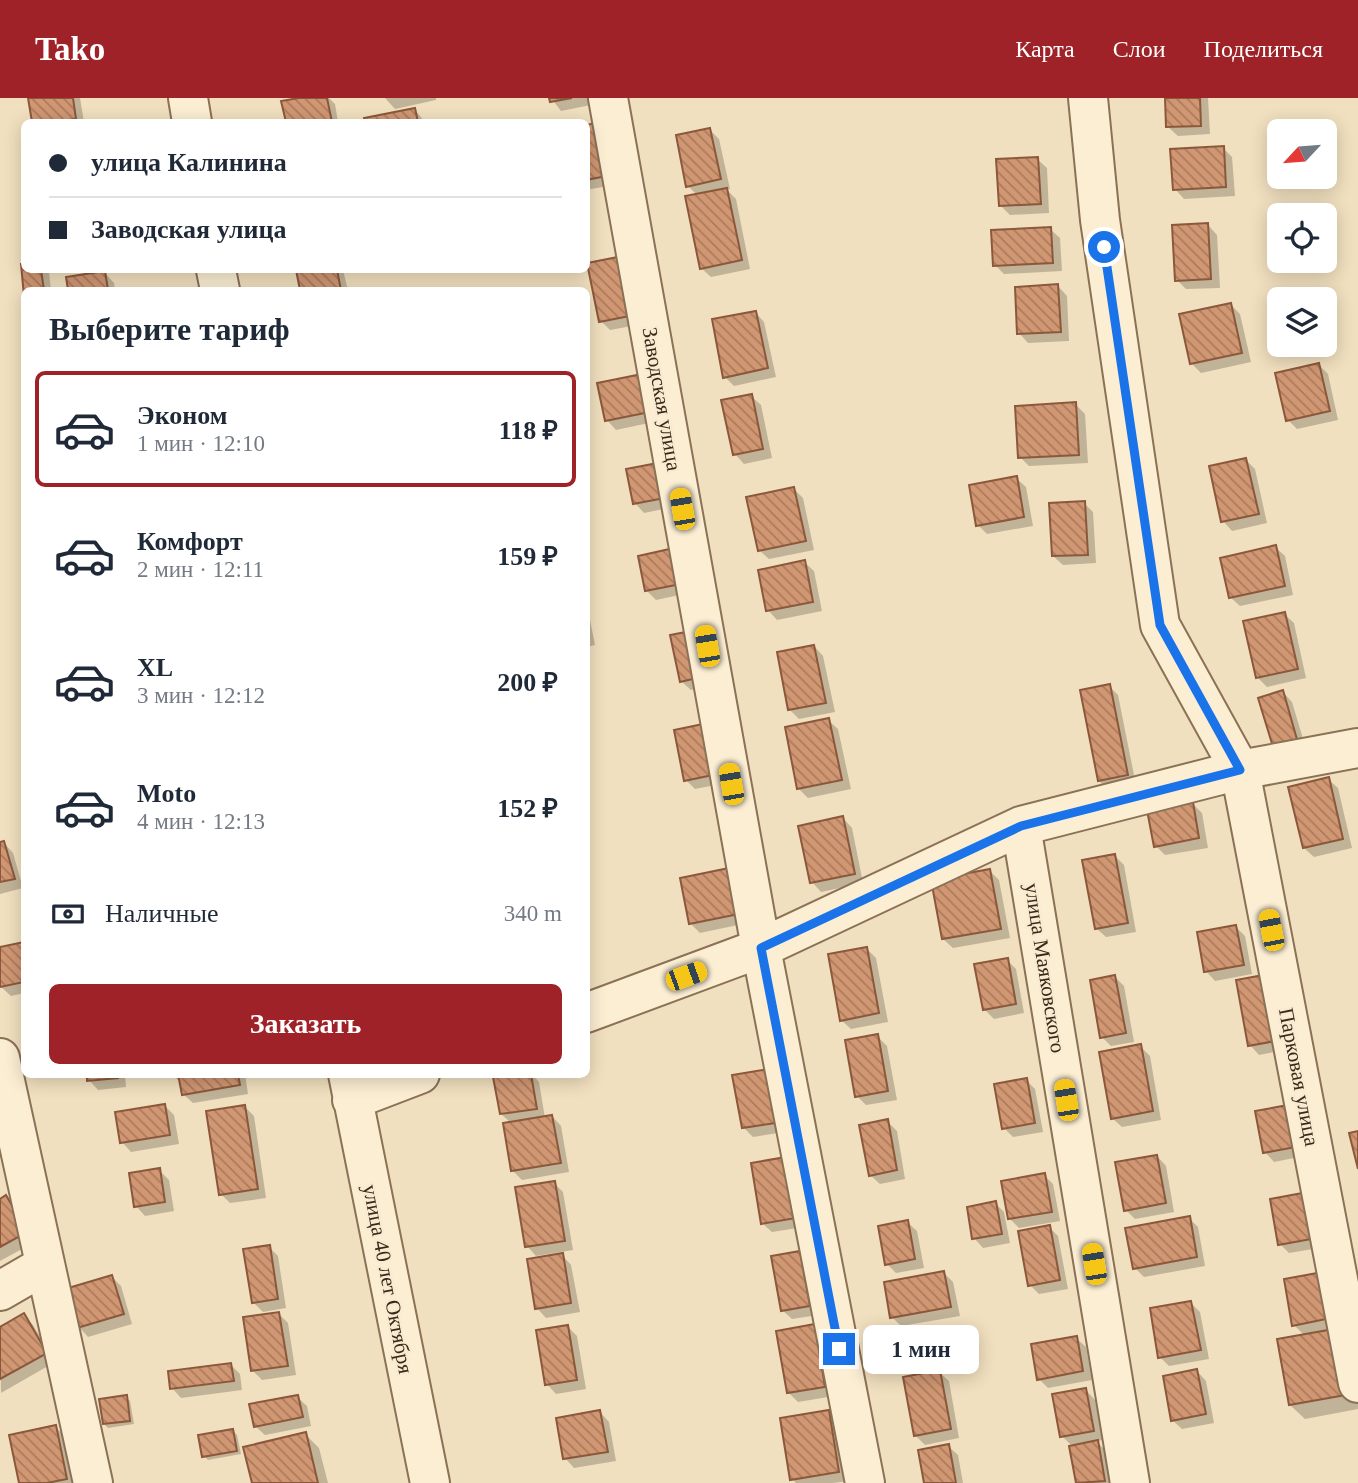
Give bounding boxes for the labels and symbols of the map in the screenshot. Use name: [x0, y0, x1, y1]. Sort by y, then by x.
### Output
north arrow: [1267, 119, 1337, 189]
route start: [1088, 231, 1120, 263]
street label: Заводская улица: [638, 325, 687, 473]
car: [669, 486, 696, 532]
car: [694, 623, 721, 669]
car: [718, 761, 745, 807]
street label: улица Маяковского: [1020, 881, 1070, 1055]
car: [1257, 907, 1286, 953]
car: [663, 959, 710, 993]
street label: Парковая улица: [1274, 1006, 1324, 1149]
car: [1053, 1078, 1080, 1122]
street label: улица 40 лет Октября: [358, 1182, 418, 1376]
car: [1081, 1242, 1108, 1286]
callout: 1 мин: [864, 1324, 979, 1374]
route end: [823, 1333, 855, 1365]

